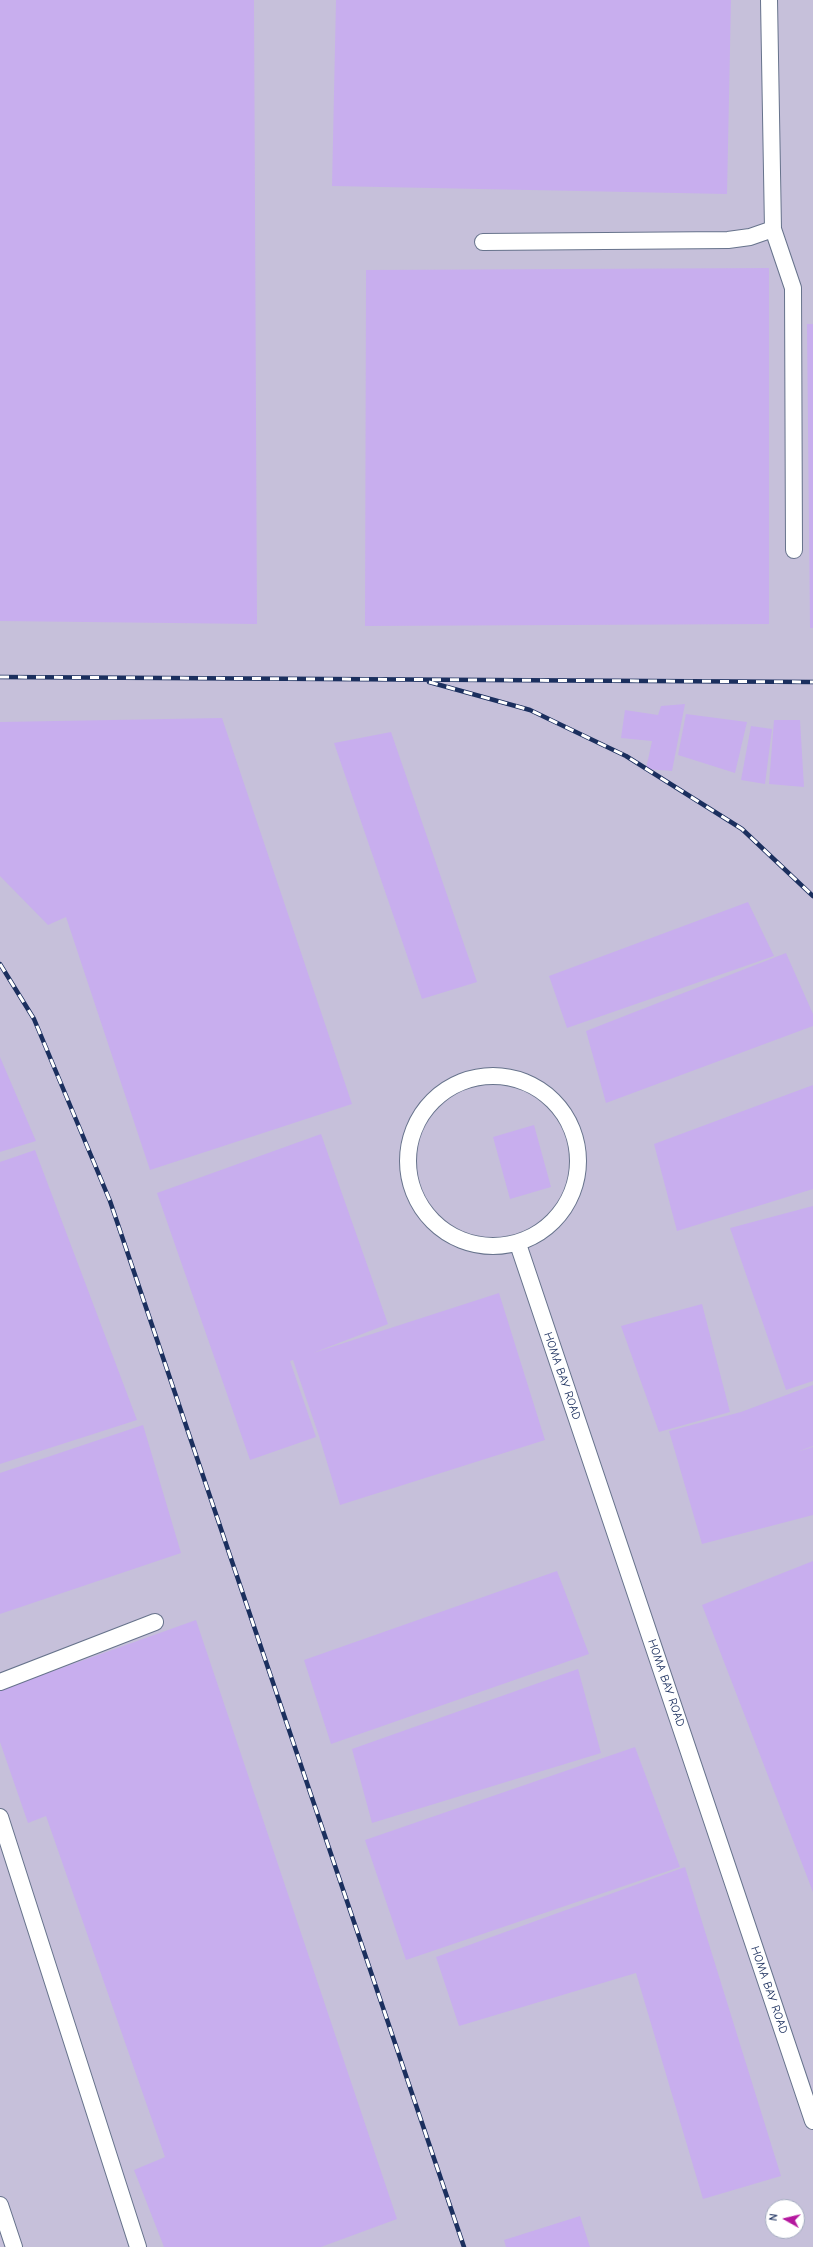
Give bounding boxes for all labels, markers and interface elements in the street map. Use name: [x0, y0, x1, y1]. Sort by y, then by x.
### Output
street label: HOMA BAY ROAD: [540, 1330, 584, 1422]
street label: HOMA BAY ROAD: [644, 1637, 688, 1729]
street label: HOMA BAY ROAD: [747, 1944, 791, 2036]
north arrow: [765, 2199, 805, 2239]
text: N: [767, 2213, 781, 2222]

